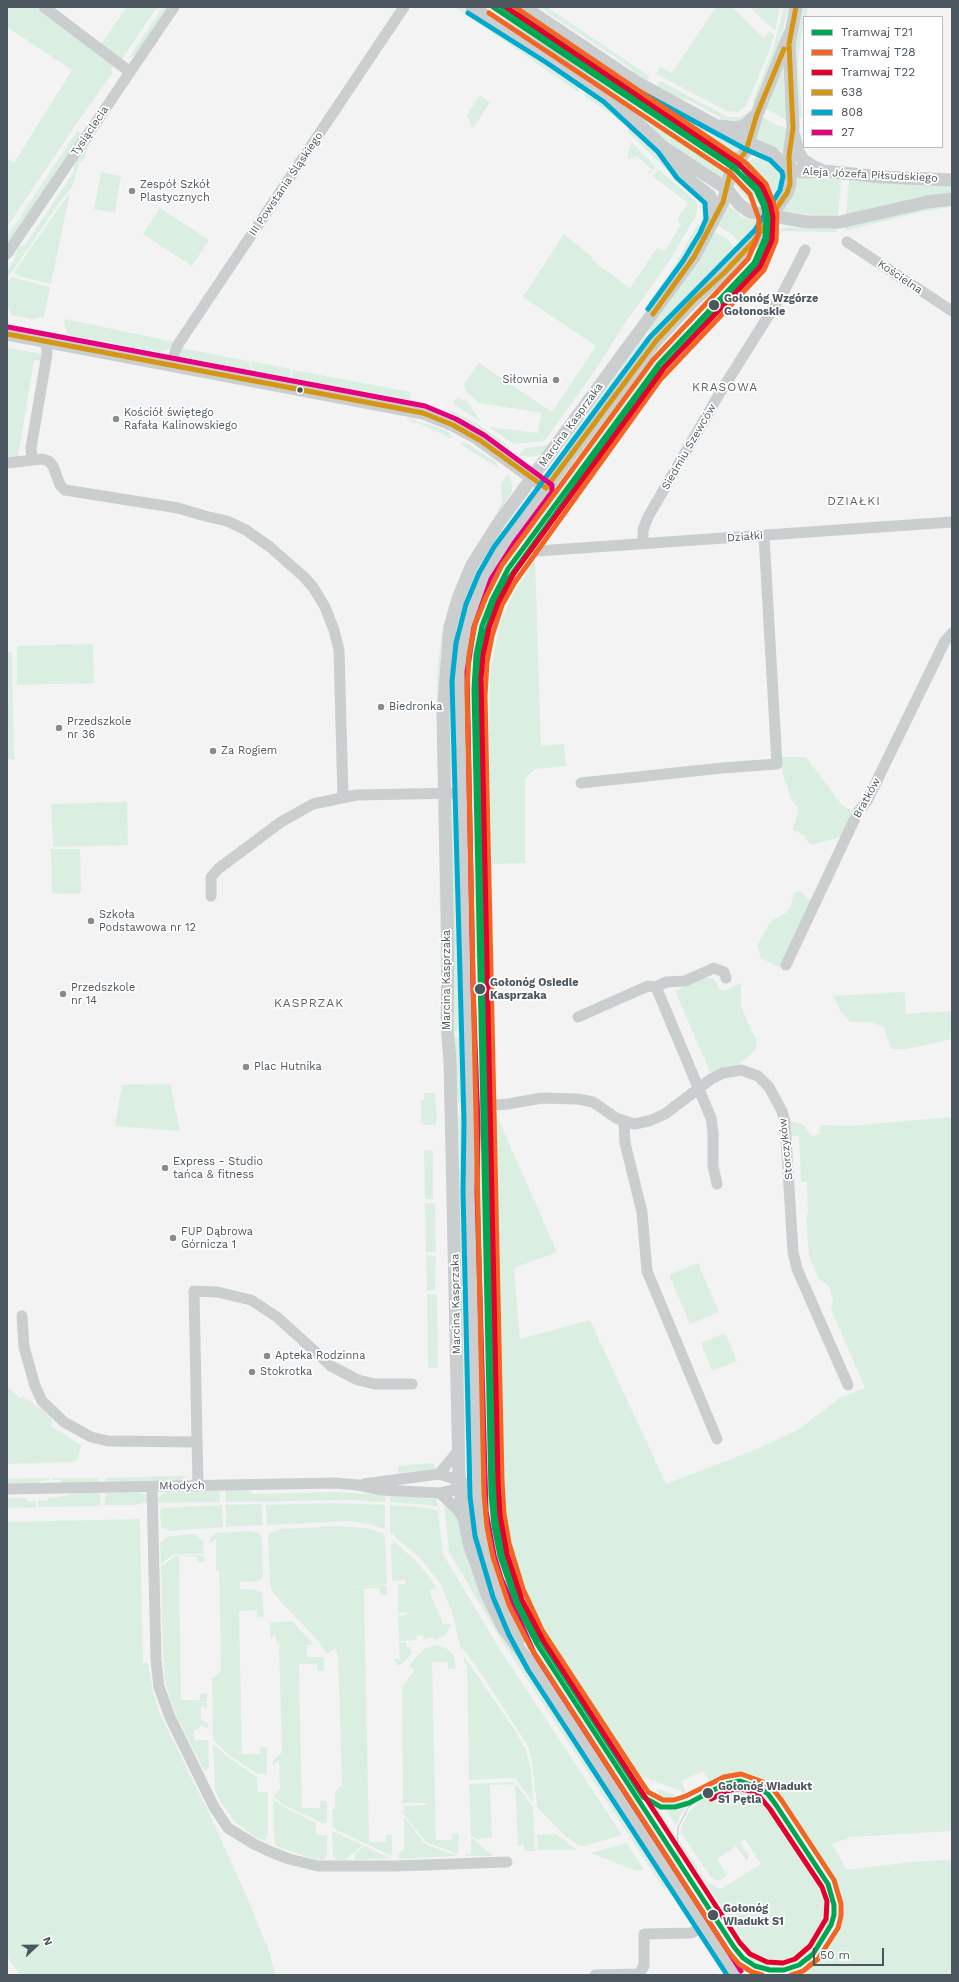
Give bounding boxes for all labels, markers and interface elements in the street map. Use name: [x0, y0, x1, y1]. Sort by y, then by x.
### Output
legend: [803, 16, 943, 148]
text: Tramwaj T21: [841, 25, 913, 39]
text: Tramwaj T28: [841, 45, 916, 59]
text: Tramwaj T22: [841, 65, 915, 79]
text: 638: [841, 85, 863, 99]
street label: Tysiąclecia: [68, 104, 112, 158]
text: 808: [841, 105, 863, 119]
text: 27: [841, 125, 855, 139]
street label: III Powstania Śląskiego: [246, 130, 326, 238]
street label: Aleja Józefa Piłsudskiego: [802, 165, 938, 185]
place label: Zespół Szkół Plastycznych: [140, 178, 210, 204]
marker: Zespół Szkół Plastycznych: [127, 186, 137, 196]
street label: Kościelna: [875, 257, 925, 297]
place label: Gołonóg Wzgórze Gołonoskie: [724, 292, 818, 318]
marker: Gołonóg Wzgórze Gołonoskie: [707, 298, 721, 312]
place label: Siłownia: [502, 373, 548, 387]
marker: Siłownia: [551, 375, 561, 385]
street label: Marcina Kasprzaka: [536, 380, 606, 470]
district label: KRASOWA: [692, 380, 758, 394]
unlabelled marker: [295, 385, 305, 395]
street label: Siedmiu Szewców: [659, 402, 719, 492]
place label: Kościół świętego Rafała Kalinowskiego: [124, 406, 237, 432]
marker: Kościół świętego Rafała Kalinowskiego: [111, 414, 121, 424]
district label: DZIAŁKI: [827, 494, 881, 508]
street label: Działki: [727, 529, 763, 545]
place label: Biedronka: [389, 700, 442, 714]
marker: Biedronka: [376, 702, 386, 712]
place label: Przedszkole nr 36: [67, 715, 131, 741]
marker: Przedszkole nr 36: [54, 723, 64, 733]
place label: Za Rogiem: [221, 744, 277, 758]
marker: Za Rogiem: [208, 746, 218, 756]
street label: Bratków: [851, 776, 883, 820]
place label: Szkoła Podstawowa nr 12: [99, 908, 196, 934]
marker: Szkoła Podstawowa nr 12: [86, 916, 96, 926]
street label: Marcina Kasprzaka: [440, 930, 454, 1030]
place label: Gołonóg Osiedle Kasprzaka: [490, 976, 579, 1002]
place label: Przedszkole nr 14: [71, 981, 135, 1007]
marker: Gołonóg Osiedle Kasprzaka: [473, 982, 487, 996]
marker: Przedszkole nr 14: [58, 989, 68, 999]
district label: KASPRZAK: [274, 996, 344, 1010]
place label: Plac Hutnika: [254, 1060, 322, 1074]
marker: Plac Hutnika: [241, 1062, 251, 1072]
street label: Storczyków: [776, 1118, 796, 1180]
place label: Express - Studio tańca & fitness: [173, 1155, 263, 1181]
marker: Express - Studio tańca & fitness: [160, 1163, 170, 1173]
place label: FUP Dąbrowa Górnicza 1: [181, 1225, 253, 1251]
marker: FUP Dąbrowa Górnicza 1: [168, 1233, 178, 1243]
street label: Marcina Kasprzaka: [449, 1254, 463, 1354]
place label: Apteka Rodzinna: [275, 1349, 365, 1363]
marker: Apteka Rodzinna: [262, 1351, 272, 1361]
place label: Stokrotka: [260, 1365, 312, 1379]
marker: Stokrotka: [247, 1367, 257, 1377]
street label: Młodych: [159, 1479, 205, 1493]
place label: Gołonóg Wiadukt S1 Pętla: [718, 1780, 812, 1806]
marker: Gołonóg Wiadukt S1 Pętla: [701, 1786, 715, 1800]
place label: Gołonóg Wiadukt S1: [723, 1902, 784, 1928]
marker: Gołonóg Wiadukt S1: [706, 1908, 720, 1922]
north arrow: [16, 1926, 56, 1966]
text: N: [40, 1935, 55, 1948]
scale bar: [815, 1940, 886, 1966]
text: 50 m: [820, 1948, 850, 1962]

